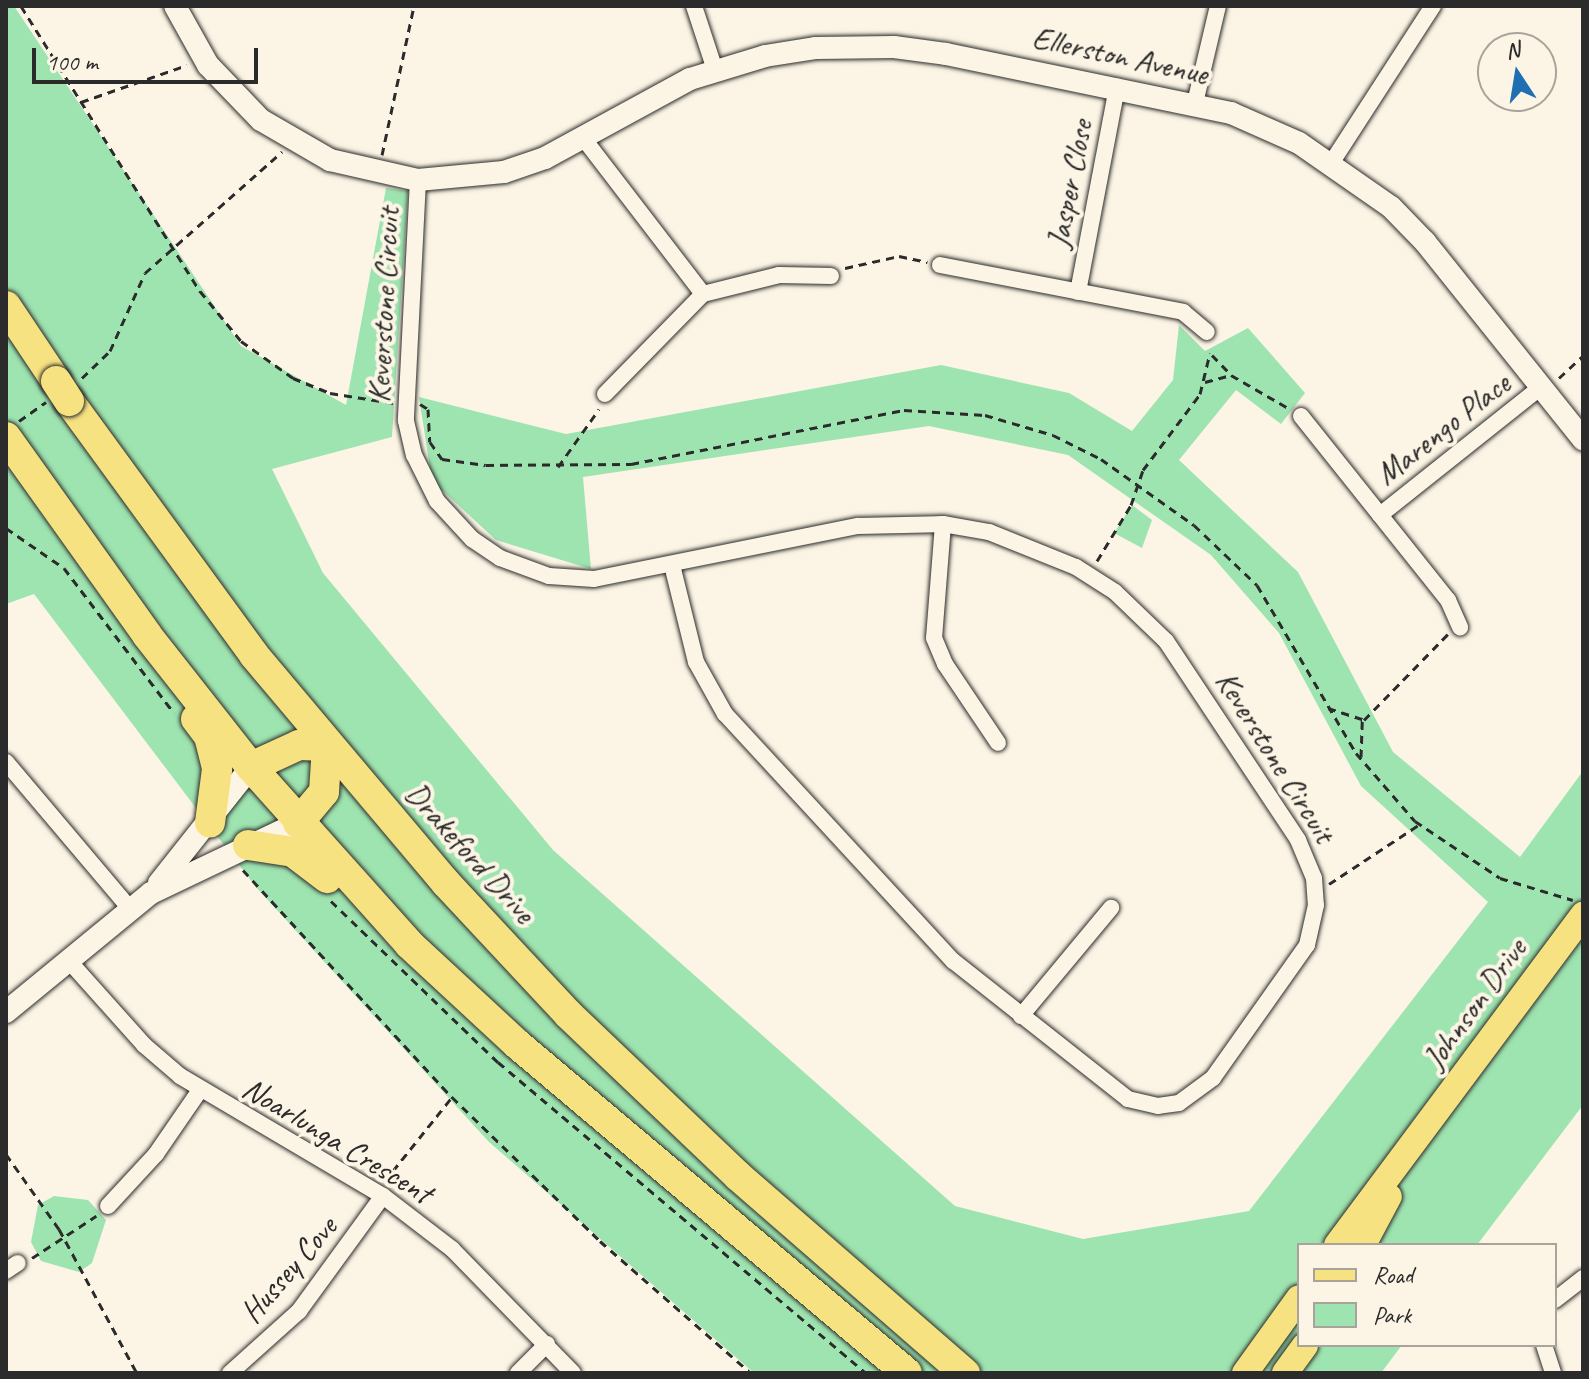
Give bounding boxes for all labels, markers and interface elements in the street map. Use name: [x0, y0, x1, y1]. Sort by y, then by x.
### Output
street label: Ellerston Avenue: [1029, 19, 1211, 93]
scale bar: [36, 32, 262, 82]
north arrow: [1477, 32, 1557, 112]
text: N: [1503, 35, 1522, 66]
text: 100 m: [46, 47, 98, 77]
street label: Jasper Close: [1039, 117, 1101, 251]
street label: Keverstone Circuit: [360, 207, 408, 403]
street label: Marengo Place: [1368, 365, 1518, 493]
street label: Keverstone Circuit: [1207, 664, 1343, 850]
street label: Drakeford Drive: [397, 775, 543, 931]
street label: Johnson Drive: [1415, 931, 1535, 1077]
street label: Noarlunga Crescent: [235, 1069, 439, 1213]
street label: Hussey Cove: [232, 1209, 346, 1331]
legend: [1297, 1243, 1557, 1347]
text: Road: [1373, 1260, 1413, 1290]
text: Park: [1373, 1300, 1411, 1330]

